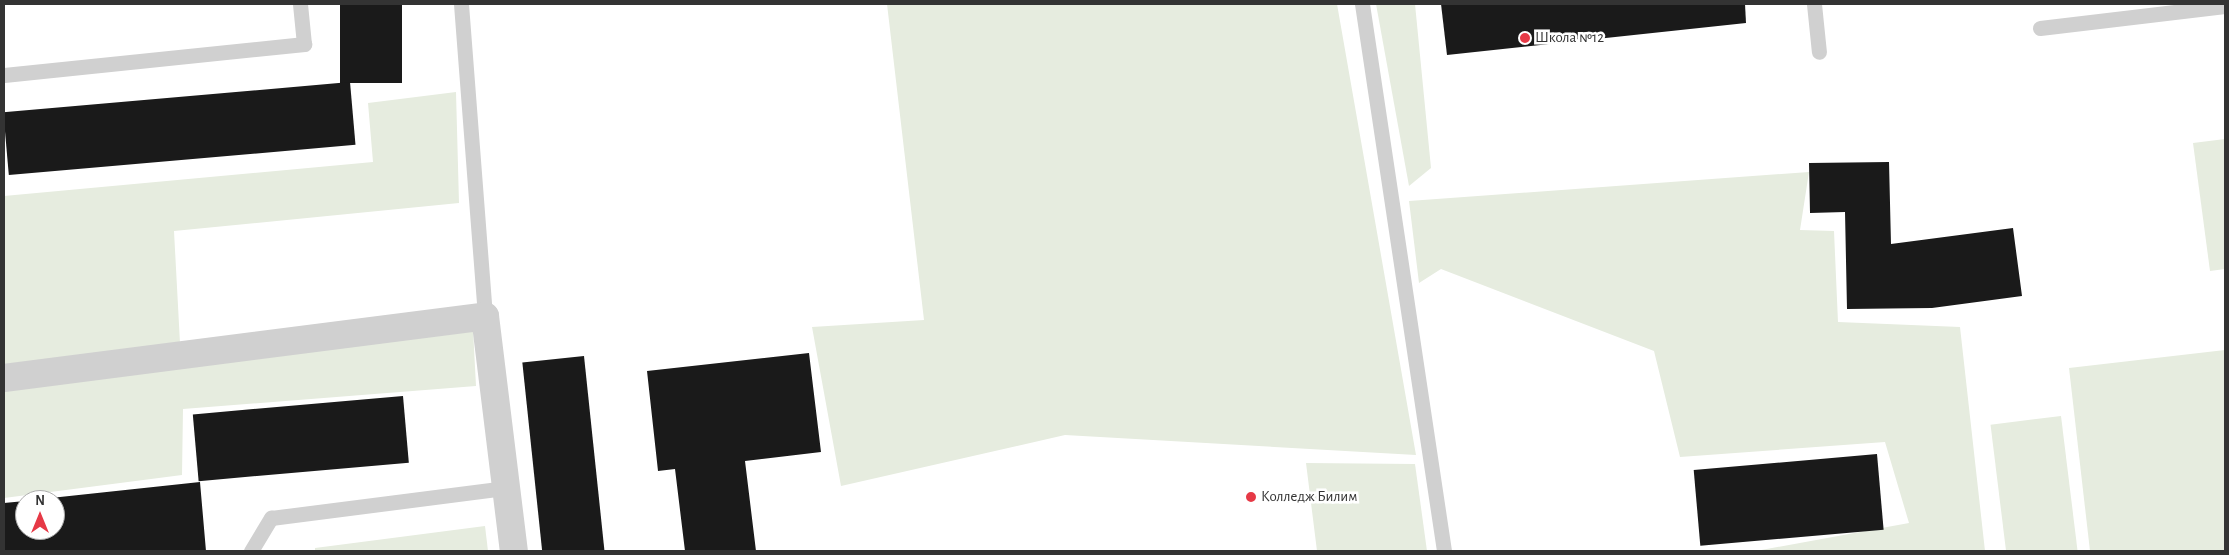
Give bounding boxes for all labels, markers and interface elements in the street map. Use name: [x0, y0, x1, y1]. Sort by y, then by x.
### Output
place label: Школа №12: [1535, 29, 1604, 47]
marker: Школа №12: [1519, 32, 1531, 44]
place label: Колледж Билим: [1261, 488, 1357, 506]
north arrow: [15, 490, 65, 540]
marker: Колледж Билим: [1245, 491, 1257, 503]
text: N: [35, 494, 45, 508]

